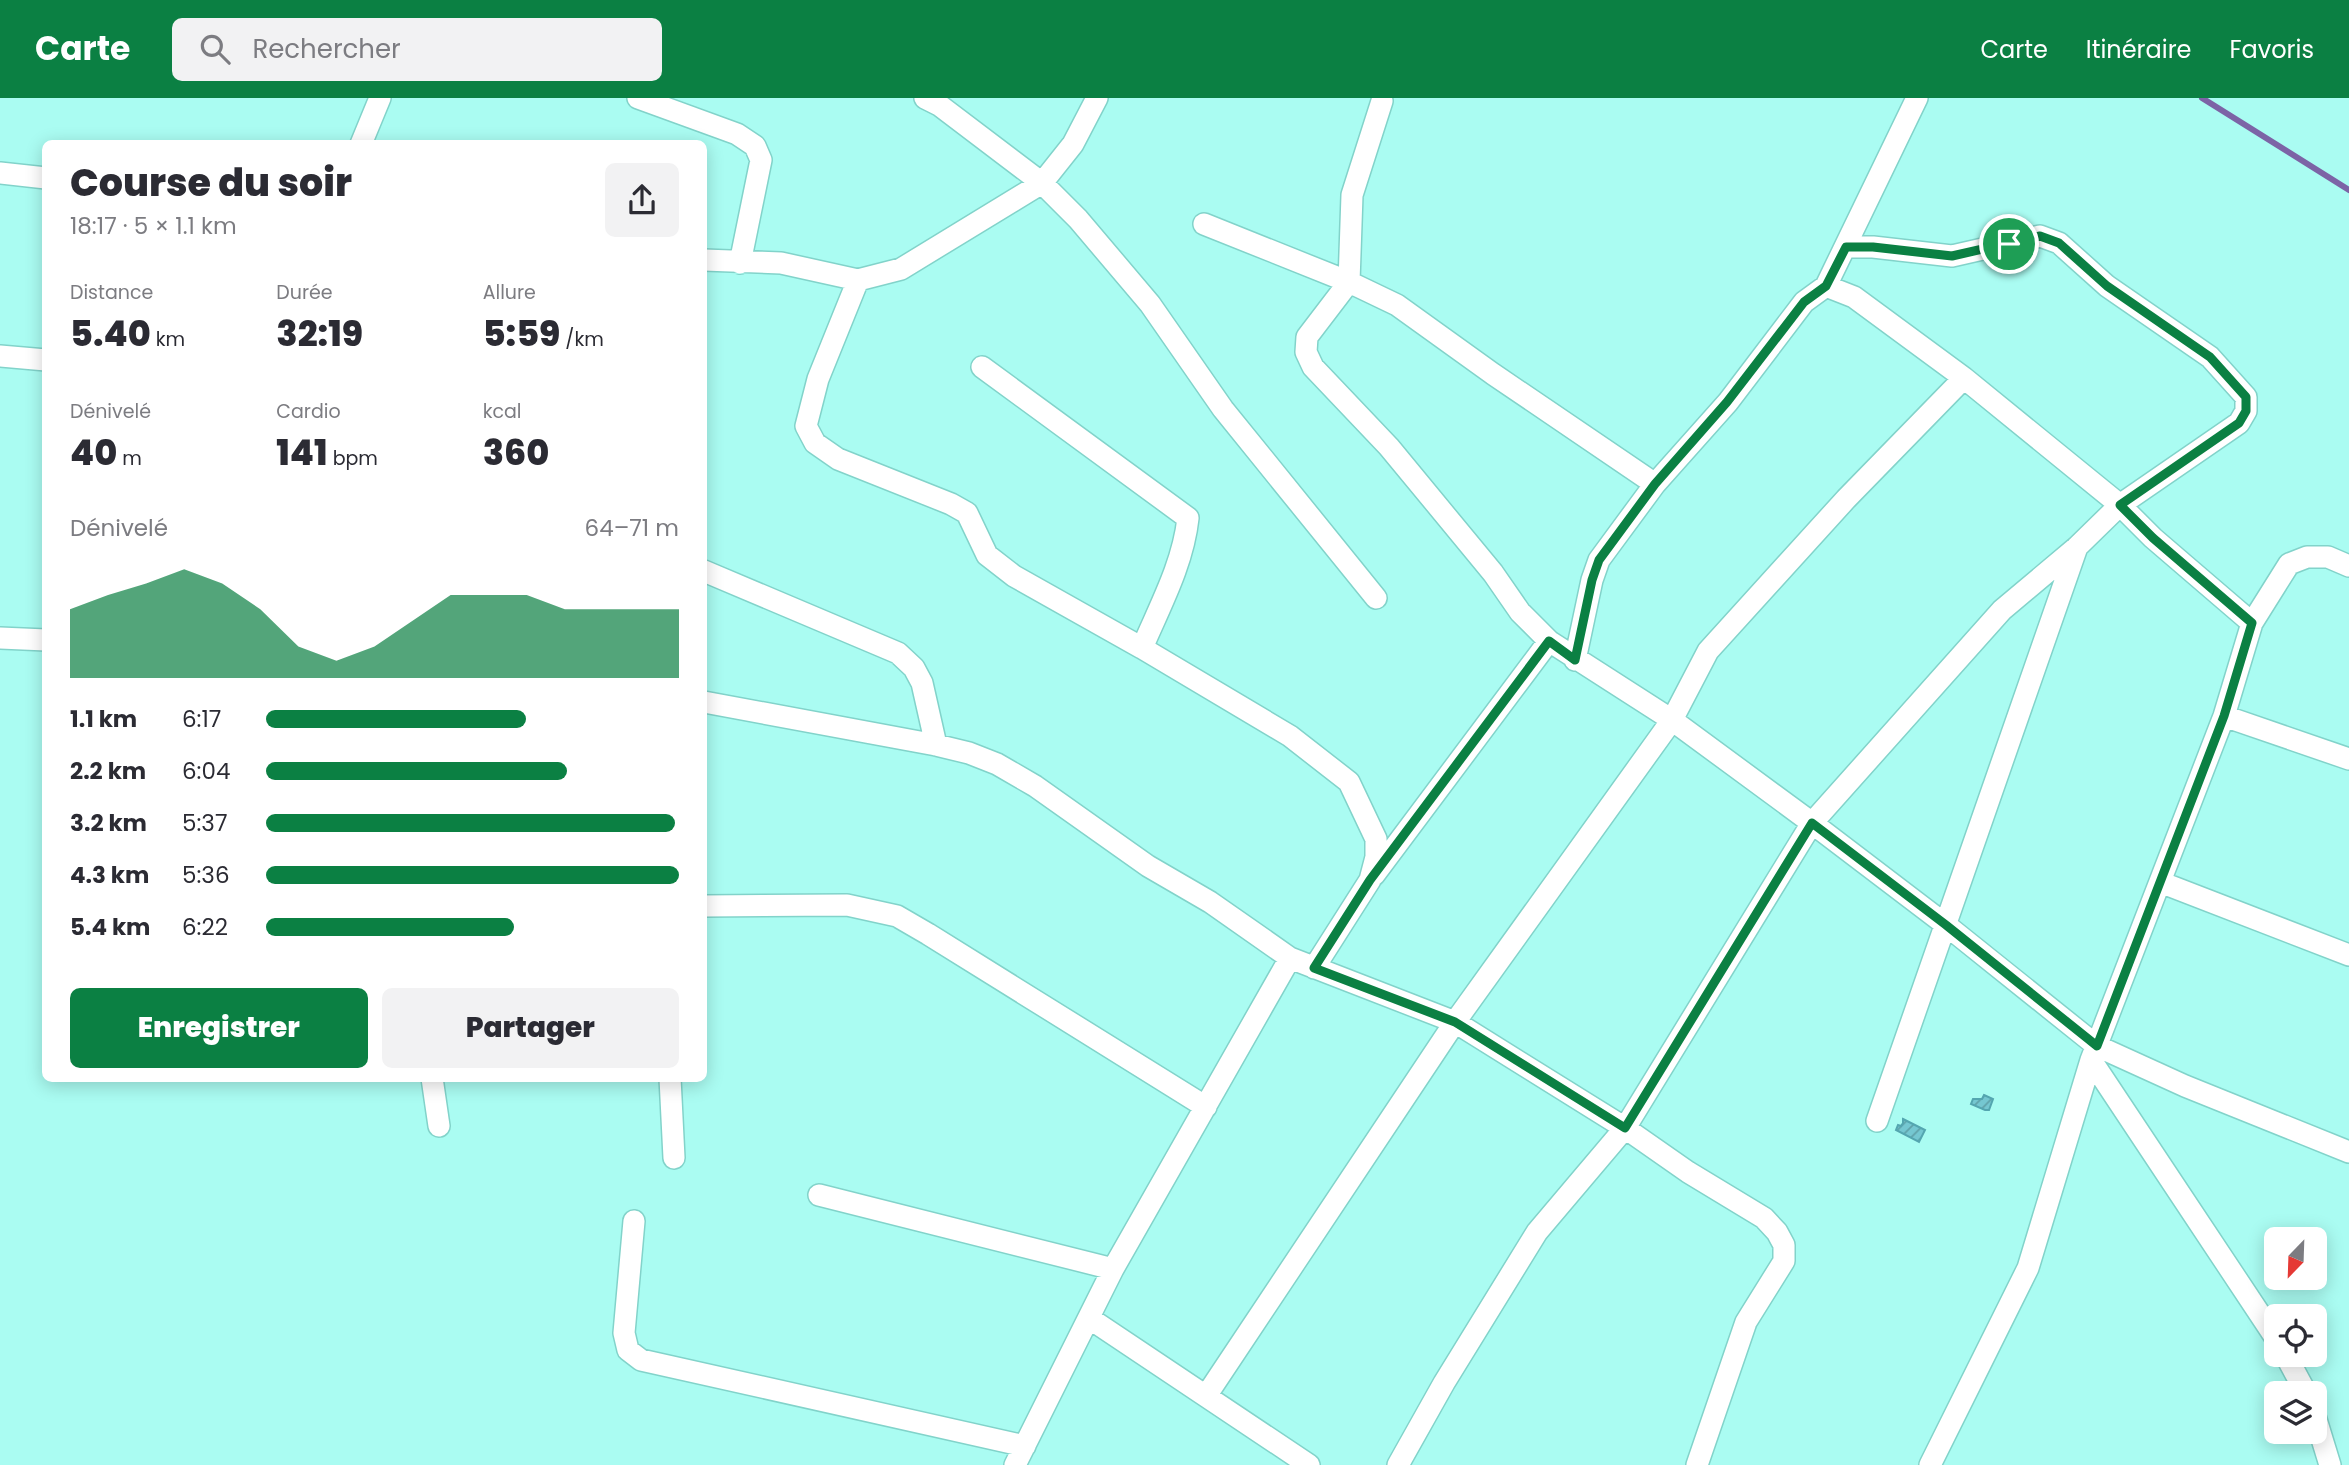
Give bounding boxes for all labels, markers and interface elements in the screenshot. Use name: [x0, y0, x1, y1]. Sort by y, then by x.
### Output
search box: [172, 18, 662, 81]
text: Carte: [35, 25, 130, 72]
icon: search: [196, 30, 234, 68]
text: Rechercher: [252, 31, 401, 67]
text: Carte: [1980, 33, 2048, 66]
text: Itinéraire: [2086, 33, 2191, 66]
text: Favoris: [2229, 33, 2314, 66]
text: Course du soir: [70, 156, 352, 209]
button: share: [605, 163, 679, 237]
text: 18:17 · 5 × 1.1 km: [70, 210, 237, 242]
pin: [1979, 214, 2039, 274]
icon: arrive: [1990, 225, 2028, 263]
text: Distance: [70, 279, 153, 306]
text: Durée: [276, 279, 333, 306]
text: Allure: [483, 279, 536, 306]
text: 5.40: [70, 309, 151, 358]
text: 32:19: [276, 309, 363, 358]
text: 5:59: [483, 309, 560, 358]
text: km: [151, 326, 185, 353]
text: /km: [560, 326, 604, 353]
text: Dénivelé: [70, 398, 151, 425]
text: Cardio: [276, 398, 341, 425]
text: kcal: [483, 398, 522, 425]
text: 40: [70, 428, 117, 477]
text: 141: [276, 428, 328, 477]
text: 360: [483, 428, 549, 477]
text: m: [117, 445, 142, 472]
text: bpm: [328, 445, 378, 472]
text: Dénivelé: [70, 512, 168, 544]
text: 64–71 m: [585, 512, 679, 544]
text: 1.1 km: [70, 703, 137, 735]
text: 6:17: [182, 703, 221, 735]
text: 2.2 km: [70, 755, 146, 787]
text: 6:04: [182, 755, 230, 787]
text: 3.2 km: [70, 807, 147, 839]
text: 5:37: [182, 807, 227, 839]
text: 4.3 km: [70, 859, 149, 891]
text: 5:36: [182, 859, 230, 891]
text: 5.4 km: [70, 911, 150, 943]
text: 6:22: [182, 911, 228, 943]
button: Enregistrer: [70, 988, 368, 1068]
button: Partager: [382, 988, 679, 1068]
north arrow: [2264, 1227, 2328, 1290]
map controls: [2264, 1227, 2327, 1444]
button: locate: [2264, 1304, 2327, 1367]
button: layers: [2264, 1381, 2327, 1444]

